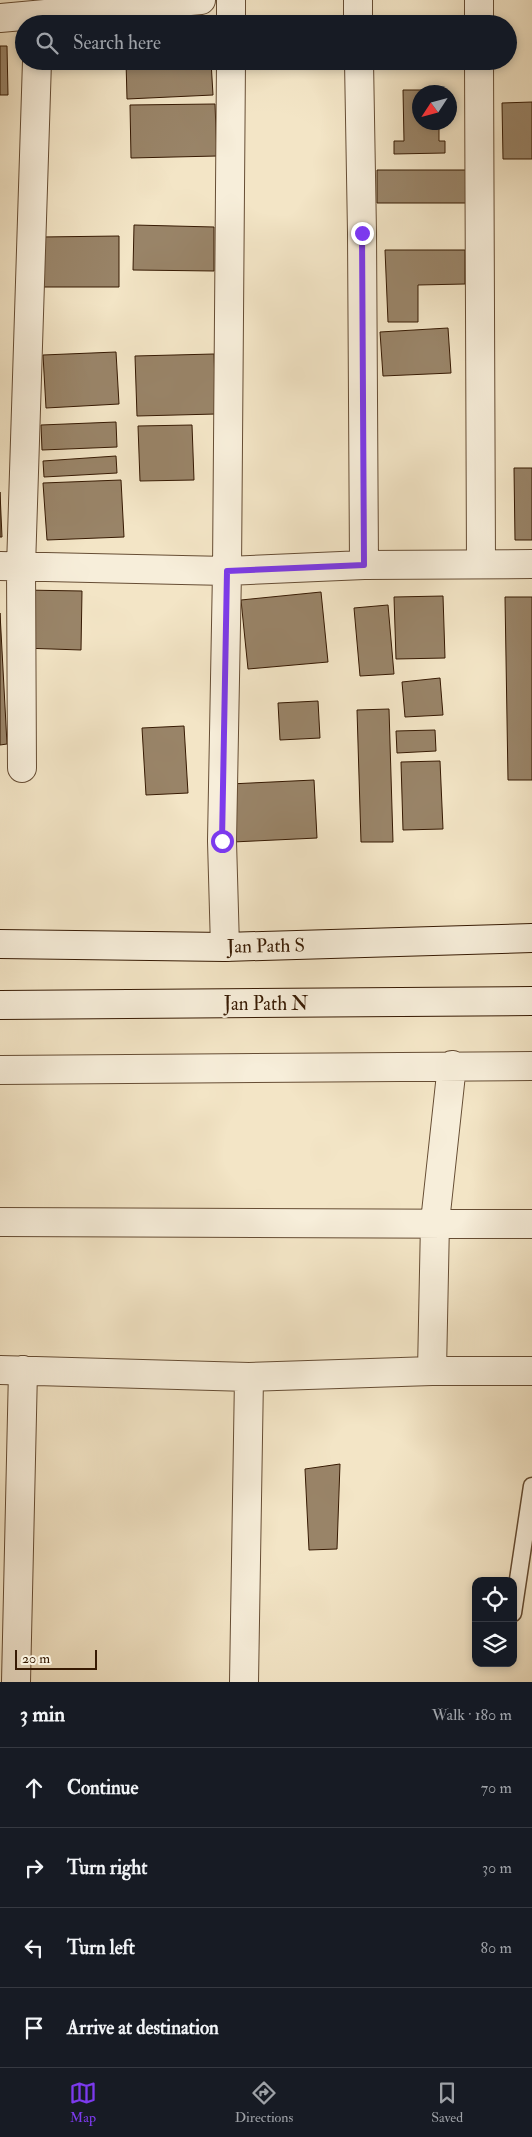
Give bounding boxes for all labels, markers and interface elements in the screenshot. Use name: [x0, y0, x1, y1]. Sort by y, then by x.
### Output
search box: [15, 15, 517, 70]
icon: search: [33, 29, 61, 57]
text: Search here: [73, 31, 161, 55]
north arrow: [412, 85, 457, 130]
route end: [351, 222, 374, 245]
route start: [211, 830, 234, 853]
street label: Jan Path S: [226, 933, 305, 959]
street label: Jan Path N: [223, 992, 308, 1016]
map controls: [472, 1577, 517, 1667]
button: locate: [472, 1577, 517, 1622]
button: layers: [472, 1622, 517, 1667]
scale bar: [15, 1647, 98, 1670]
text: 20 m: [22, 1650, 50, 1667]
text: 3 min: [20, 1701, 65, 1728]
text: Walk · 180 m: [432, 1705, 512, 1725]
icon: ahead: [20, 1774, 48, 1802]
text: Continue: [67, 1776, 138, 1800]
text: 70 m: [481, 1778, 512, 1798]
icon: right: [20, 1854, 48, 1882]
text: Turn right: [67, 1856, 147, 1880]
text: 30 m: [482, 1858, 512, 1878]
icon: left: [20, 1934, 48, 1962]
text: Turn left: [67, 1936, 135, 1960]
text: 80 m: [481, 1938, 512, 1958]
icon: arrive: [20, 2014, 48, 2042]
text: Arrive at destination: [67, 2016, 219, 2040]
tab: Map: [69, 2079, 97, 2126]
tab: Directions: [235, 2079, 293, 2126]
tab: Saved: [431, 2079, 463, 2126]

